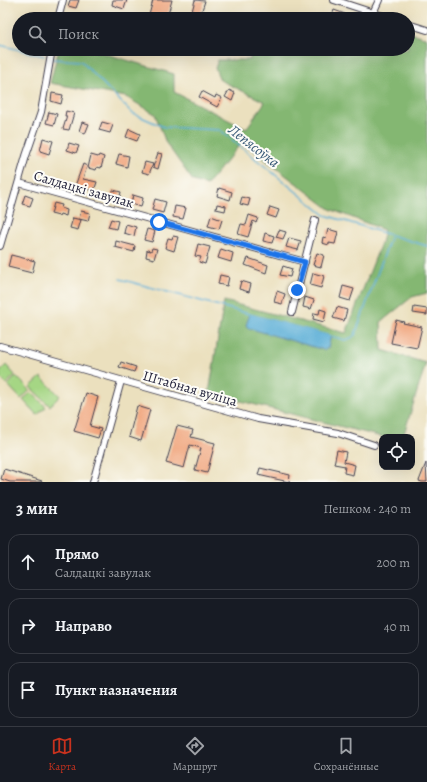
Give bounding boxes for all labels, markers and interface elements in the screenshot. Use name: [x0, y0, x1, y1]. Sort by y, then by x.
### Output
search box: [12, 12, 415, 56]
icon: search: [26, 23, 48, 45]
text: Поиск: [58, 24, 99, 44]
water label: Лепясоўка: [223, 119, 284, 172]
street label: Салдацкі завулак: [32, 166, 136, 213]
route start: [150, 213, 168, 231]
route end: [288, 281, 306, 299]
street label: Штабная вуліца: [141, 366, 240, 411]
map controls: [379, 434, 415, 470]
button: locate: [379, 434, 415, 470]
text: 3 мин: [16, 497, 58, 520]
text: Пешком · 240 m: [324, 500, 411, 517]
text: Прямо: [55, 544, 99, 564]
icon: ahead: [17, 551, 39, 573]
text: 200 m: [377, 554, 410, 571]
text: Салдацкі завулак: [55, 564, 151, 581]
icon: right: [17, 615, 39, 637]
text: Направо: [55, 616, 112, 636]
text: 40 m: [384, 618, 410, 635]
icon: arrive: [17, 679, 39, 701]
text: Пункт назначения: [55, 680, 177, 700]
tab: Карта: [48, 735, 76, 774]
tab: Маршрут: [173, 735, 217, 774]
tab: Сохранённые: [314, 735, 379, 774]

